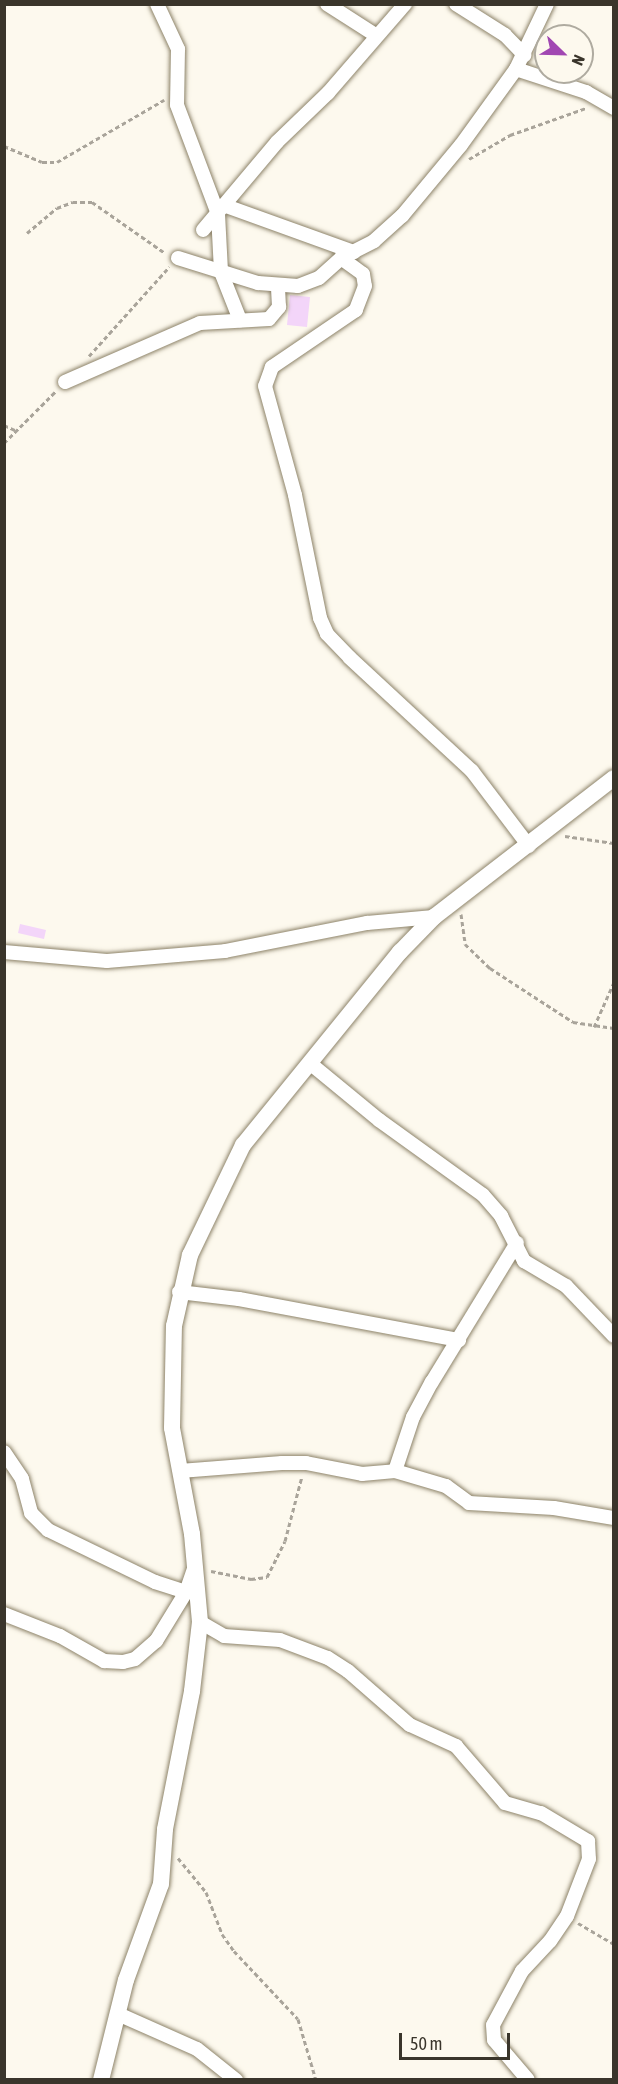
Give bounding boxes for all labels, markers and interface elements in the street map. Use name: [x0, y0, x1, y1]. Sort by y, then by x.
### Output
north arrow: [534, 24, 594, 84]
text: N: [569, 52, 589, 68]
scale bar: [402, 2021, 513, 2059]
text: 50 m: [410, 2033, 442, 2054]

